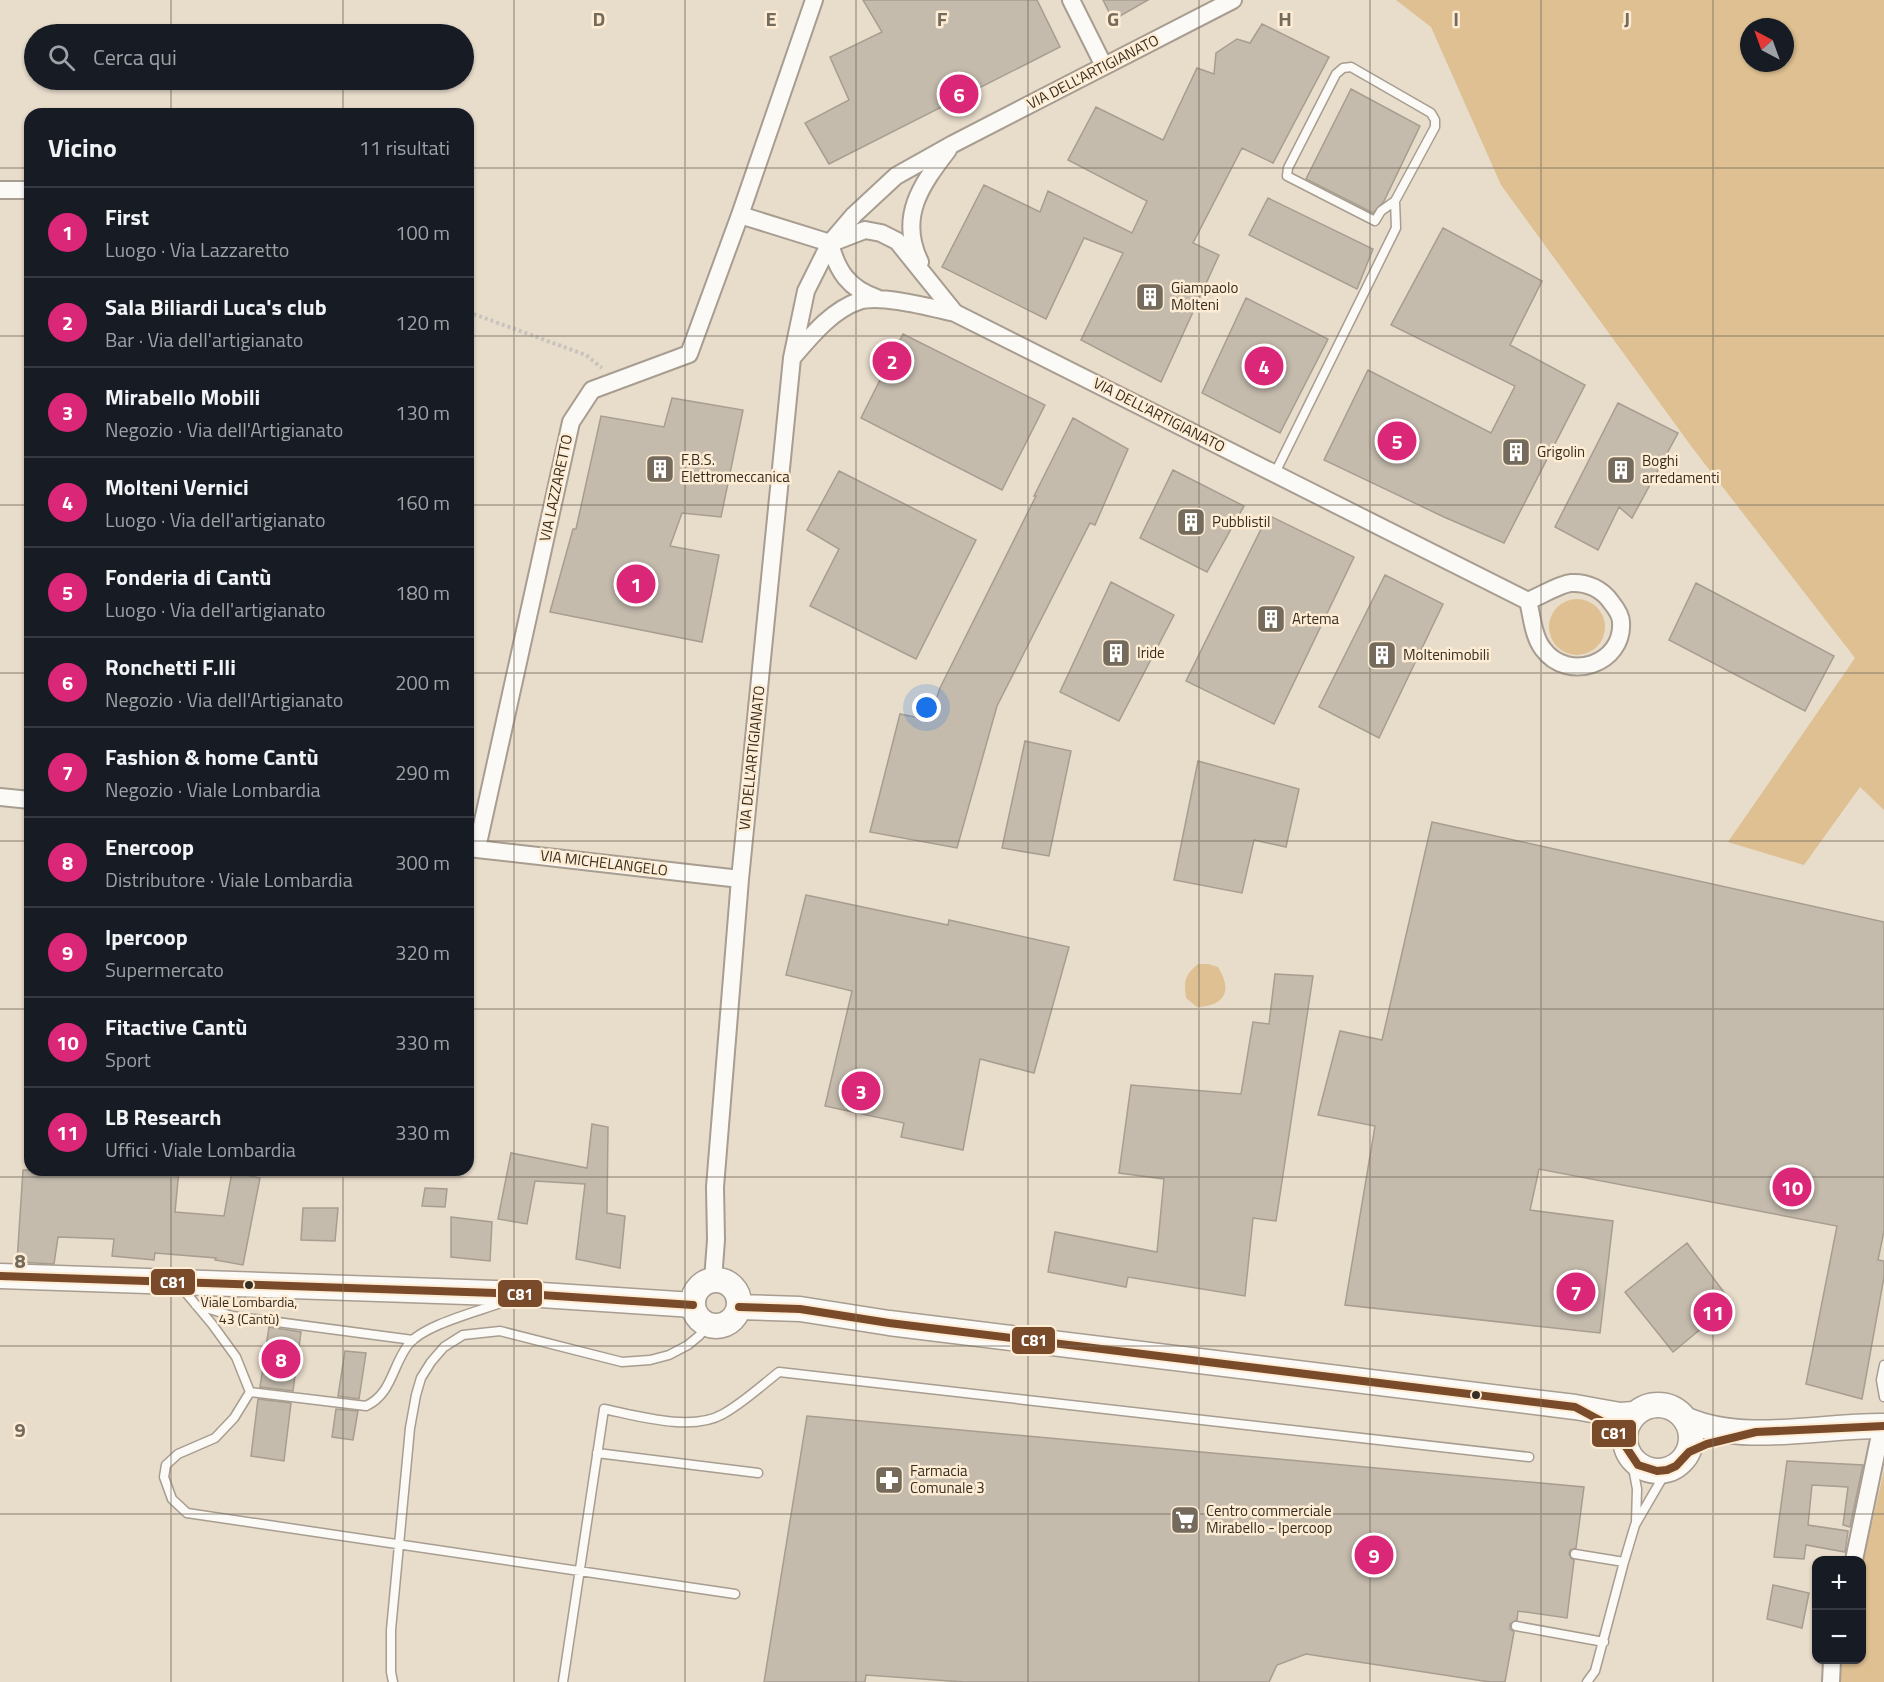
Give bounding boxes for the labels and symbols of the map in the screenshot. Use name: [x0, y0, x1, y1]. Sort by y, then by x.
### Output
text: D: [593, 3, 605, 34]
text: E: [765, 3, 777, 34]
text: F: [937, 3, 948, 34]
text: G: [1107, 3, 1119, 34]
text: H: [1278, 3, 1292, 34]
text: I: [1453, 3, 1459, 34]
text: J: [1624, 3, 1630, 34]
north arrow: [1740, 18, 1794, 72]
street label: VIA DELL'ARTIGIANATO: [1023, 28, 1163, 115]
pin: 6: [940, 72, 978, 116]
place label: Giampaolo Molteni: [1171, 276, 1238, 316]
building icon: Giampaolo Molteni: [1134, 281, 1166, 313]
pin: 2: [872, 338, 912, 384]
pin: 4: [1244, 344, 1284, 388]
street label: VIA DELL'ARTIGIANATO: [1089, 371, 1229, 458]
pin: 5: [1378, 418, 1416, 464]
street label: VIA LAZZARETTO: [533, 432, 578, 543]
building icon: Grigolin: [1500, 436, 1532, 468]
place label: Grigolin: [1537, 440, 1585, 463]
place label: F.B.S. Elettromeccanica: [681, 448, 790, 488]
place label: Boghi arredamenti: [1642, 449, 1719, 489]
building icon: F.B.S. Elettromeccanica: [644, 453, 676, 485]
building icon: Boghi arredamenti: [1605, 454, 1637, 486]
building icon: Pubblistil: [1175, 506, 1207, 538]
place label: Pubblistil: [1212, 510, 1270, 533]
pin: 1: [616, 562, 656, 606]
building icon: Artema: [1255, 603, 1287, 635]
place label: Artema: [1292, 607, 1340, 630]
building icon: Iride: [1100, 637, 1132, 669]
building icon: Moltenimobili: [1366, 639, 1398, 671]
place label: Iride: [1137, 641, 1165, 664]
place label: Moltenimobili: [1403, 643, 1489, 666]
street label: VIA DELL'ARTIGIANATO: [732, 684, 771, 831]
your location: [912, 693, 941, 722]
street label: VIA MICHELANGELO: [539, 843, 669, 882]
pin: 3: [842, 1068, 880, 1114]
pin: 10: [1772, 1164, 1812, 1210]
text: 8: [14, 1245, 26, 1276]
line badge: C81: [150, 1268, 196, 1296]
text: C81: [160, 1270, 186, 1294]
pin: 7: [1556, 1270, 1596, 1314]
marker: Viale Lombardia, 43 (Cantù): [243, 1279, 255, 1291]
line badge: C81: [497, 1279, 543, 1308]
text: C81: [507, 1282, 533, 1306]
pin: 11: [1694, 1290, 1732, 1334]
place label: Viale Lombardia, 43 (Cantù): [201, 1291, 298, 1329]
line badge: C81: [1011, 1326, 1056, 1355]
text: C81: [1021, 1328, 1047, 1352]
pin: 8: [262, 1336, 300, 1382]
unlabelled marker: [1470, 1389, 1482, 1401]
text: 9: [14, 1414, 26, 1445]
line badge: C81: [1591, 1419, 1637, 1448]
text: C81: [1601, 1421, 1627, 1445]
place label: Farmacia Comunale 3: [910, 1459, 985, 1499]
pharmacy icon: Farmacia Comunale 3: [873, 1464, 905, 1496]
place label: Centro commerciale Mirabello - Ipercoop: [1206, 1499, 1333, 1539]
supermarket icon: Centro commerciale Mirabello - Ipercoop: [1169, 1504, 1201, 1536]
pin: 9: [1354, 1532, 1394, 1578]

